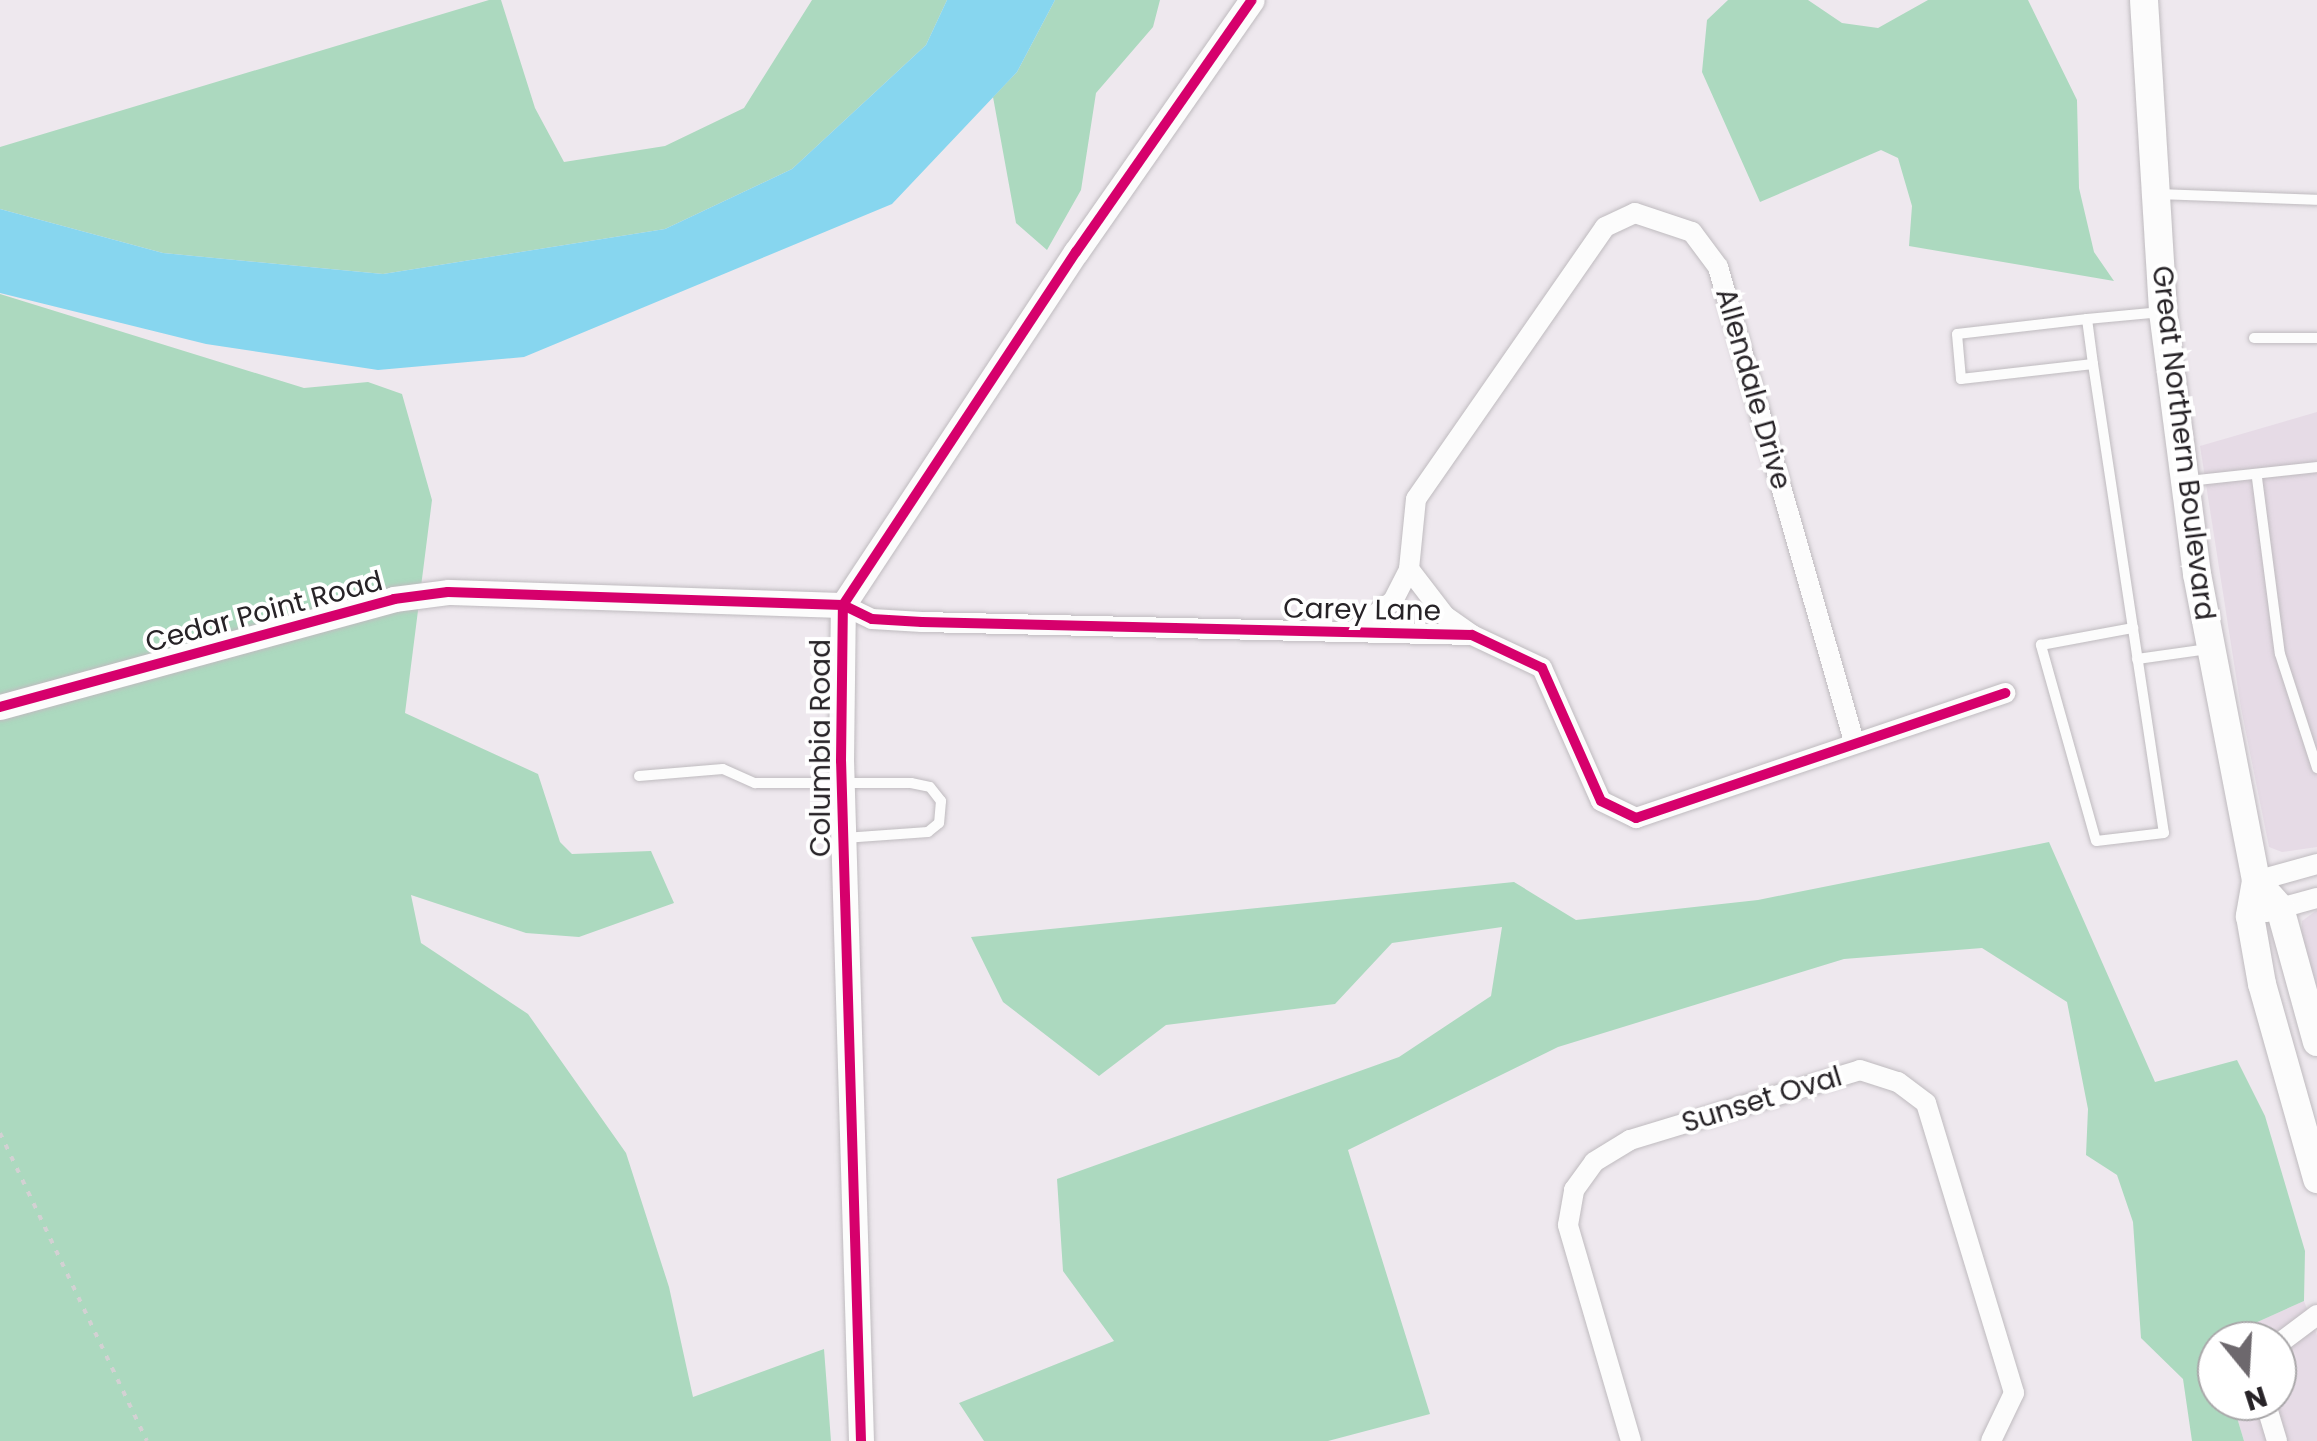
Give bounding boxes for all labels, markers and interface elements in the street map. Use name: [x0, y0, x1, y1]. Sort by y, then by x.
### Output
street label: Great Northern Boulevard: [2145, 264, 2221, 622]
street label: Allendale Drive: [1708, 285, 1798, 493]
street label: Cedar Point Road: [142, 564, 386, 660]
street label: Carey Lane: [1283, 592, 1441, 628]
street label: Columbia Road: [804, 639, 838, 857]
street label: Sunset Oval: [1678, 1060, 1846, 1140]
north arrow: [2197, 1321, 2297, 1421]
text: N: [2240, 1376, 2272, 1420]

